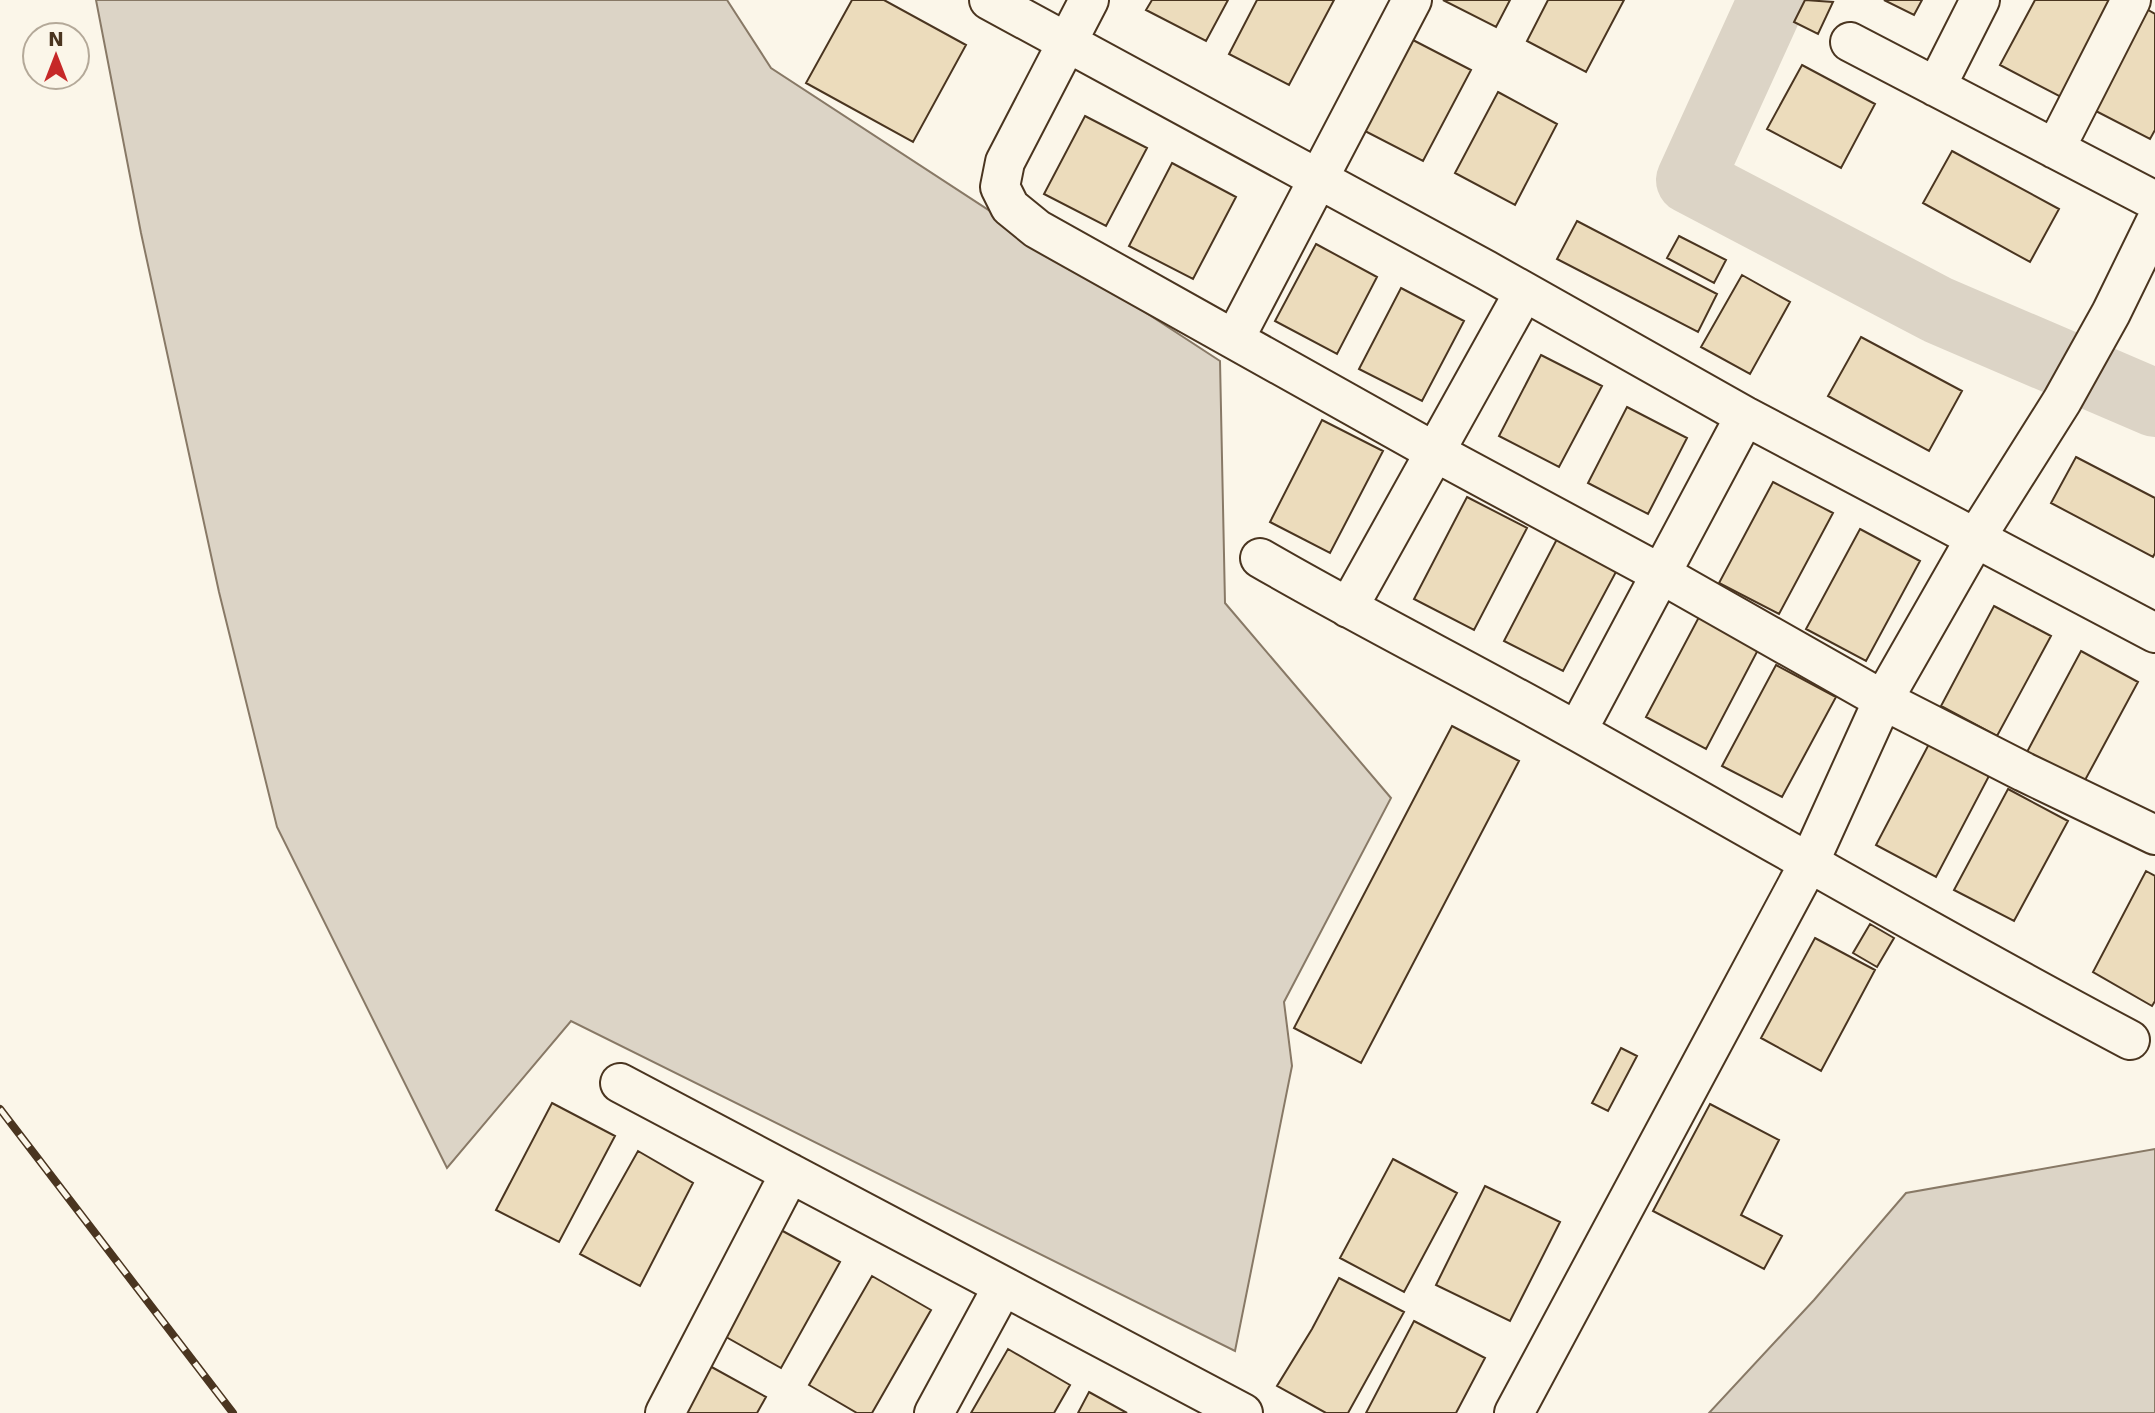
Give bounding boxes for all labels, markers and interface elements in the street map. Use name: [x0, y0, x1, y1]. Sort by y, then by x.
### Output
north arrow: [21, 21, 91, 91]
text: N: [48, 28, 64, 50]

